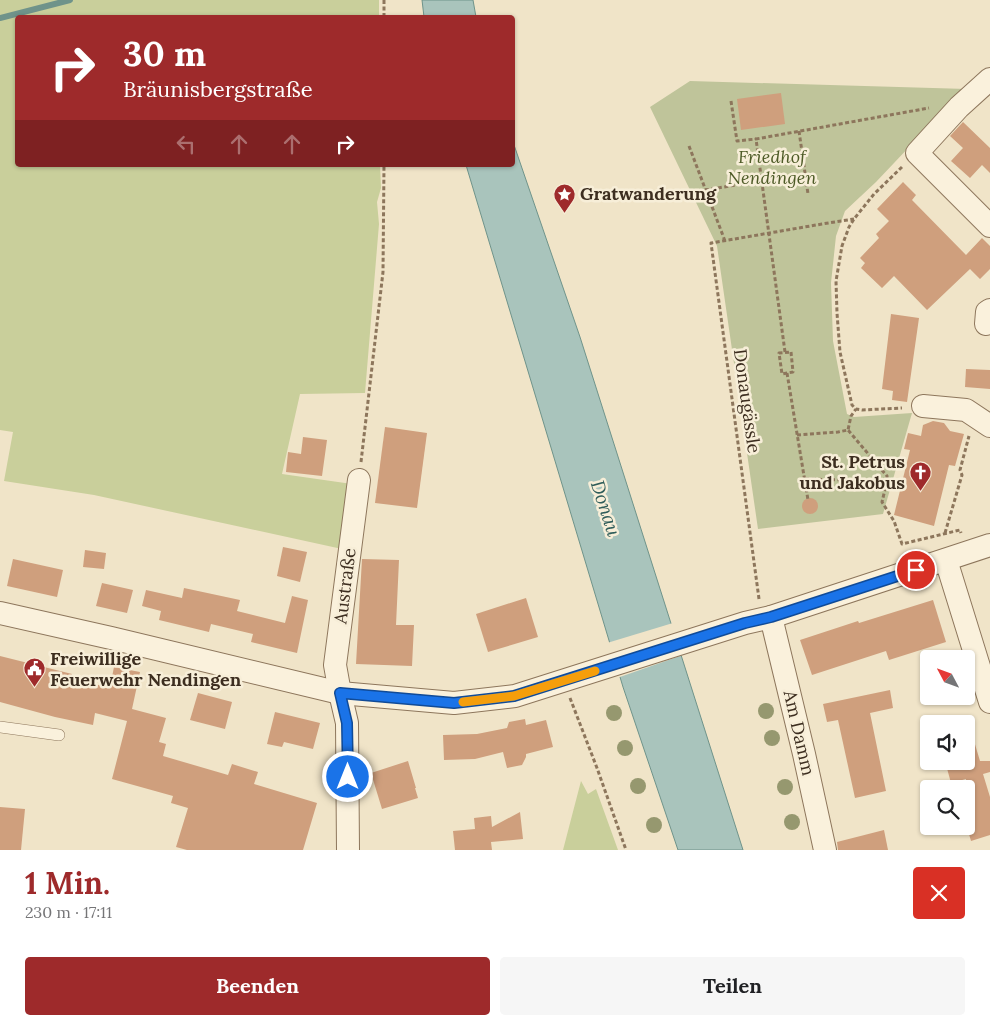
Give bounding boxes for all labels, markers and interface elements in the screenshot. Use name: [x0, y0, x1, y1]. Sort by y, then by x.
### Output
text: 30 m: [123, 31, 206, 76]
icon: right: [40, 35, 105, 100]
text: Bräunisbergstraße: [123, 75, 313, 103]
icon: left: [172, 130, 200, 158]
icon: ahead: [225, 130, 253, 158]
icon: ahead: [278, 130, 306, 158]
icon: right: [331, 130, 359, 158]
park label: Friedhof Nendingen: [728, 145, 816, 189]
place icon: Gratwanderung: [552, 182, 576, 213]
place label: Gratwanderung: [580, 182, 717, 205]
street label: Donaugässle: [729, 347, 766, 455]
place label: St. Petrus und Jakobus: [799, 450, 905, 494]
church icon: St. Petrus und Jakobus: [909, 460, 933, 491]
water label: Donau: [586, 477, 626, 540]
street label: Austraße: [328, 546, 361, 626]
pin: [895, 549, 937, 591]
icon: arrive: [902, 556, 930, 584]
place label: Freiwillige Feuerwehr Nendingen: [50, 647, 242, 691]
north arrow: [920, 650, 975, 705]
map controls: [920, 650, 975, 835]
public building icon: Freiwillige Feuerwehr Nendingen: [22, 657, 46, 688]
street label: Am Damm: [778, 687, 820, 778]
button: sound: [920, 715, 975, 770]
position arrow: [321, 750, 373, 802]
button: search: [920, 780, 975, 835]
text: 1 Min.: [25, 864, 110, 902]
button: close: [913, 867, 965, 919]
text: 230 m · 17:11: [25, 902, 112, 922]
button: Beenden: [25, 957, 490, 1015]
button: Teilen: [500, 957, 965, 1015]

